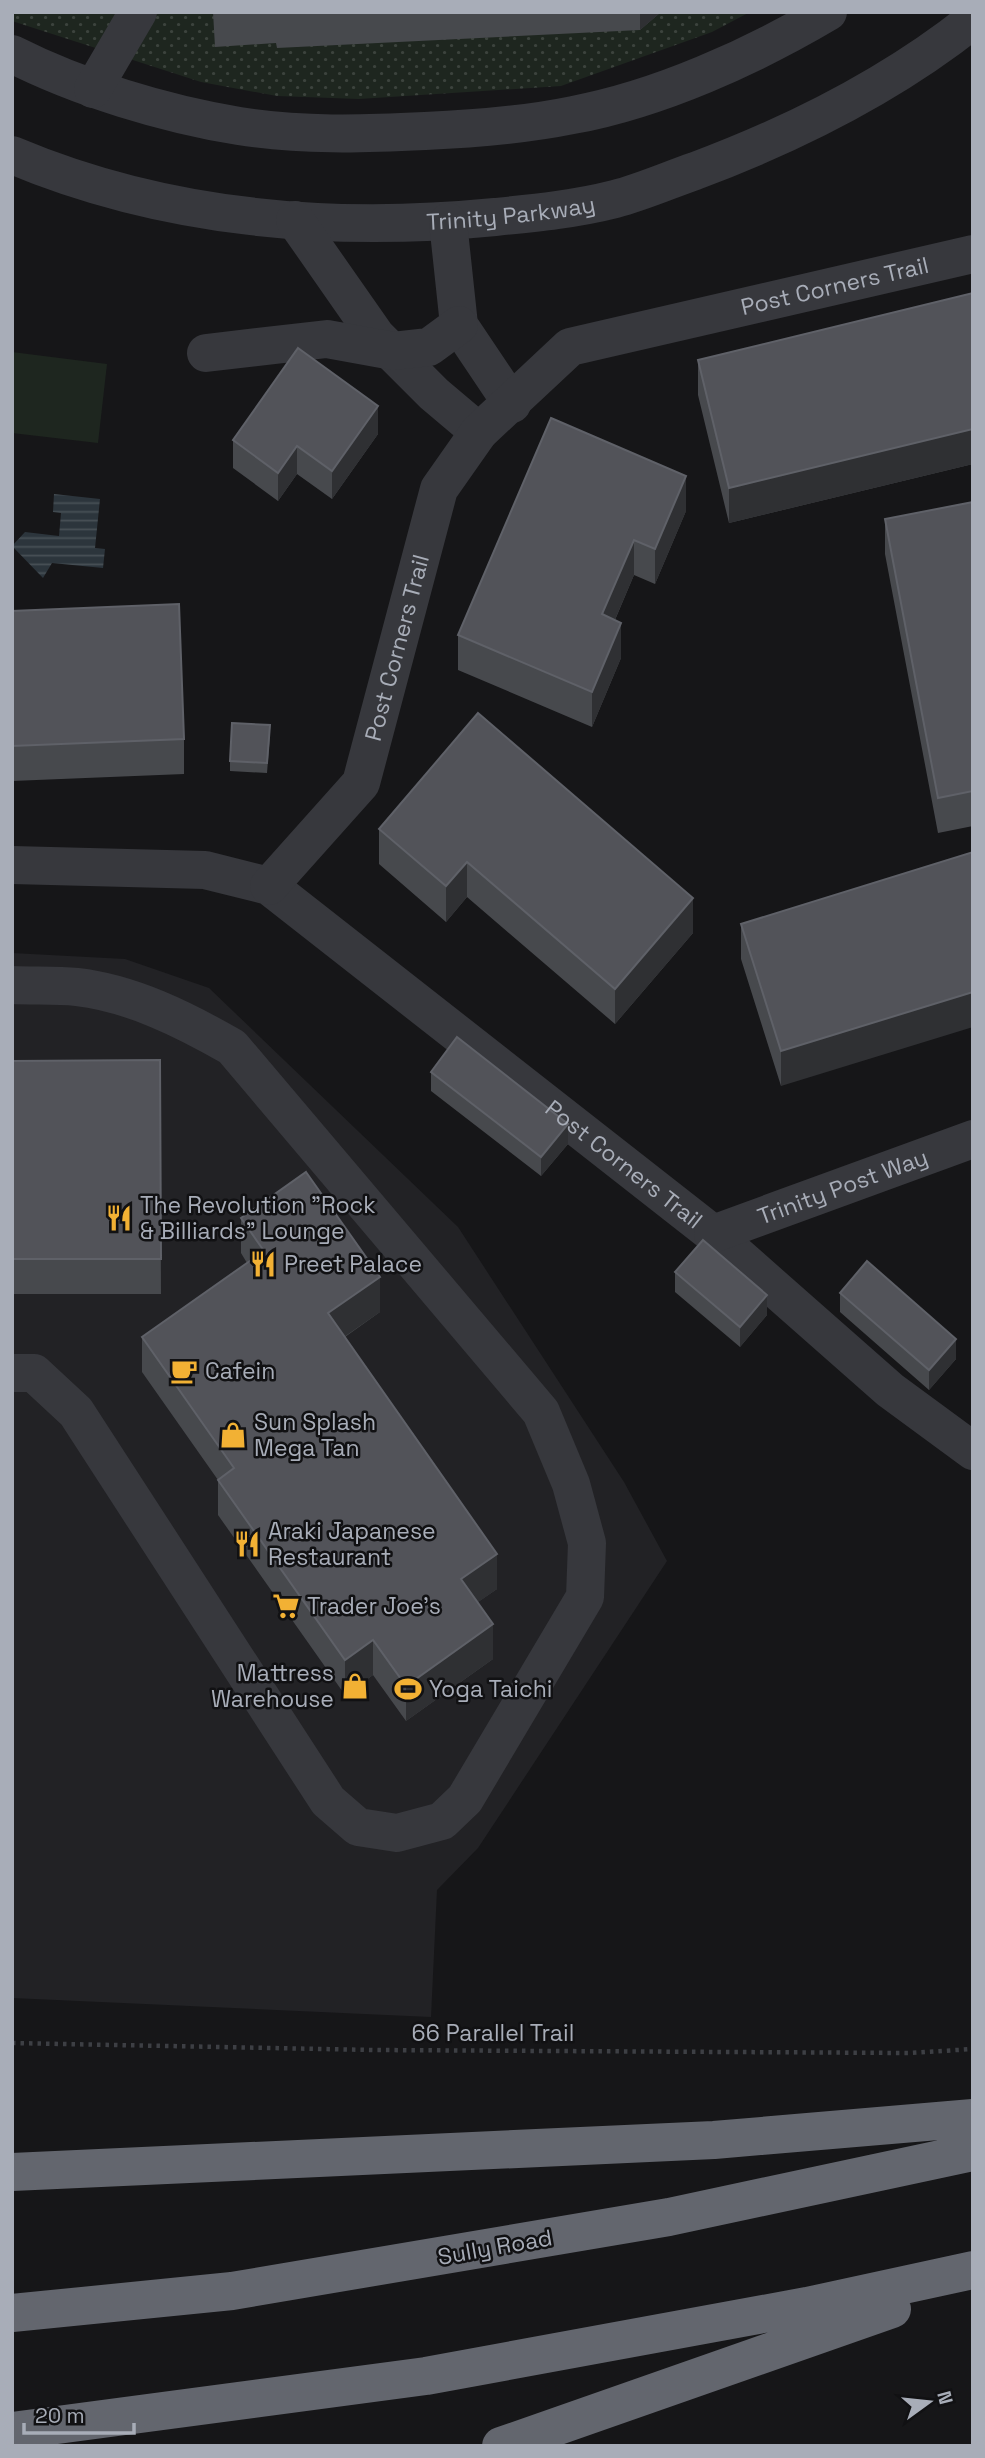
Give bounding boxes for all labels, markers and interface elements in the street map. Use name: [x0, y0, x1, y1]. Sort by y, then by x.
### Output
street label: Trinity Parkway: [426, 189, 598, 237]
street label: Post Corners Trail: [738, 250, 931, 322]
street label: Post Corners Trail: [358, 551, 436, 744]
street label: Post Corners Trail: [539, 1093, 709, 1235]
street label: Trinity Post Way: [753, 1142, 932, 1231]
place label: The Revolution "Rock & Billiards" Lounge: [140, 1190, 376, 1246]
restaurant icon: The Revolution "Rock & Billiards" Lounge: [104, 1203, 134, 1233]
restaurant icon: Preet Palace: [248, 1249, 278, 1279]
place label: Preet Palace: [284, 1249, 422, 1279]
cafe icon: Cafein: [169, 1356, 199, 1386]
place label: Cafein: [205, 1356, 275, 1386]
place label: Sun Splash Mega Tan: [254, 1407, 376, 1463]
shop icon: Sun Splash Mega Tan: [218, 1420, 248, 1450]
place label: Araki Japanese Restaurant: [268, 1516, 436, 1572]
restaurant icon: Araki Japanese Restaurant: [232, 1529, 262, 1559]
supermarket icon: Trader Joe's: [271, 1591, 301, 1621]
place label: Trader Joe's: [307, 1591, 441, 1621]
place label: Mattress Warehouse: [211, 1658, 334, 1714]
shop icon: Mattress Warehouse: [340, 1671, 370, 1701]
sports icon: Yoga Taichi: [393, 1674, 423, 1704]
place label: Yoga Taichi: [429, 1674, 552, 1704]
street label: 66 Parallel Trail: [412, 2018, 574, 2048]
street label: Sully Road: [435, 2222, 555, 2272]
north arrow: [894, 2367, 964, 2437]
text: N: [931, 2388, 959, 2407]
scale bar: [24, 2392, 135, 2436]
text: 20 m: [35, 2402, 85, 2429]

